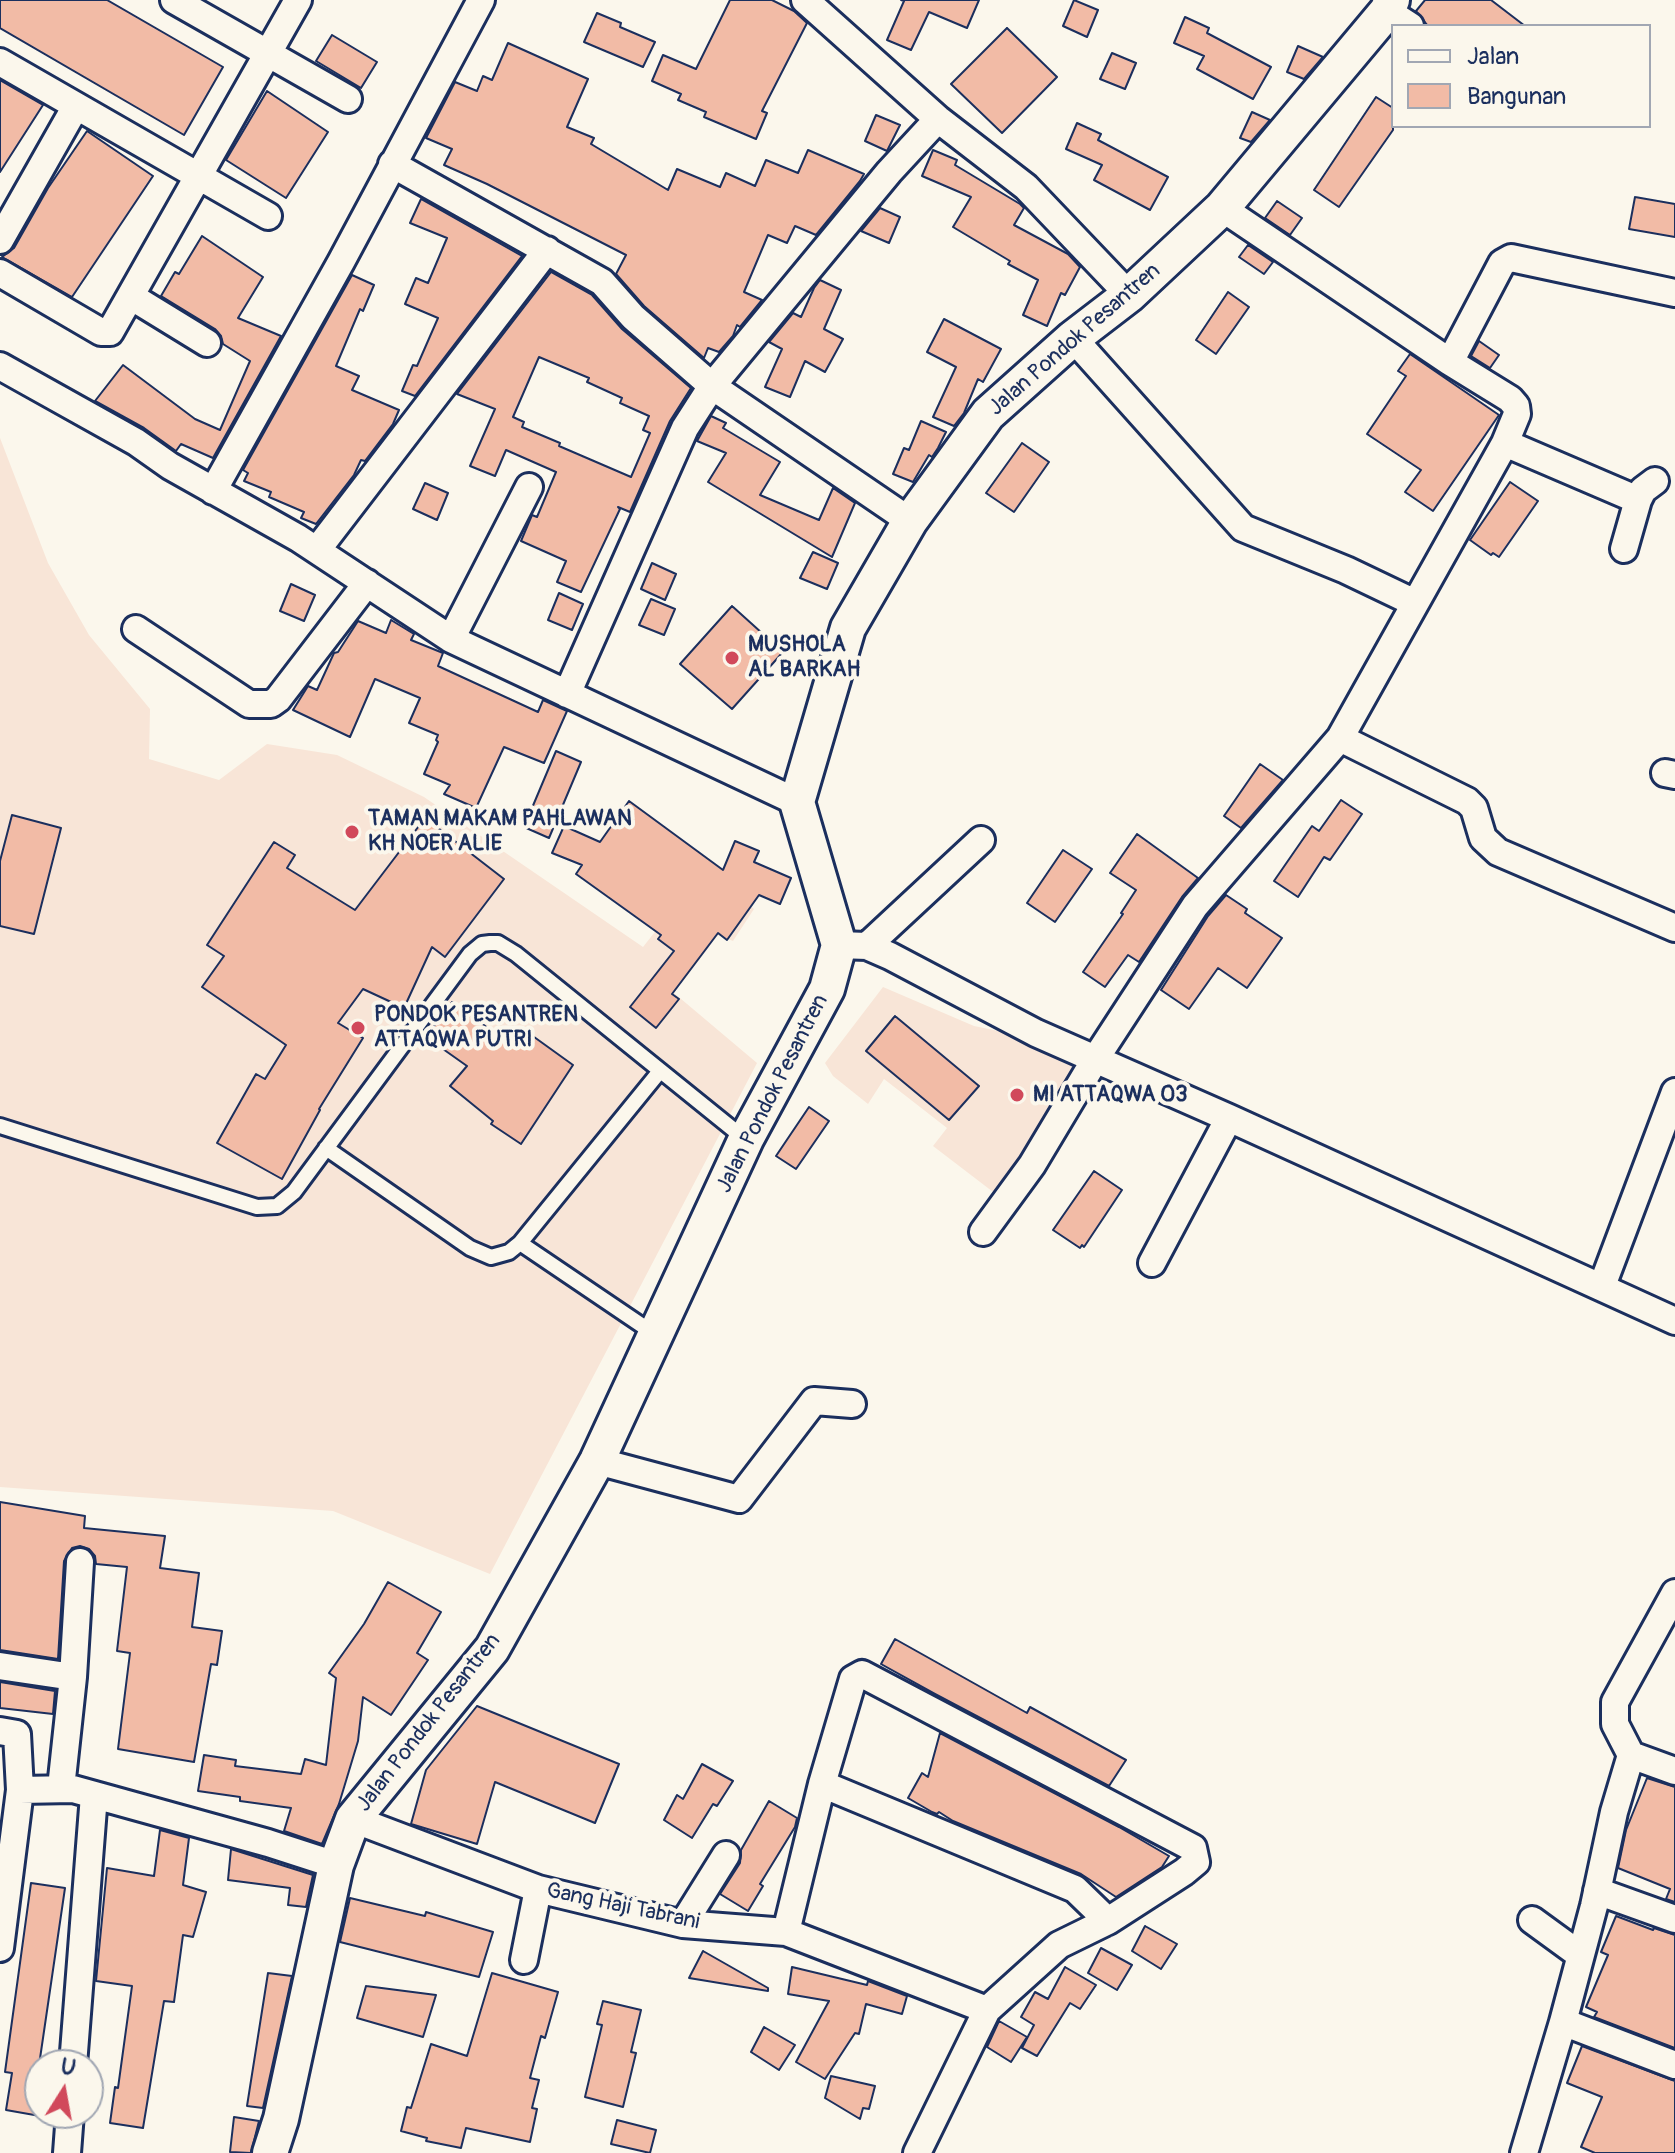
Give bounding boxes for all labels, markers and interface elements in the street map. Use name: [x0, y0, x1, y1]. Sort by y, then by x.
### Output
legend: [1391, 24, 1651, 128]
text: Jalan: [1467, 42, 1519, 71]
text: Bangunan: [1467, 82, 1566, 111]
street label: Jalan Pondok Pesantren: [984, 258, 1166, 422]
place label: MUSHOLA AL BARKAH: [748, 632, 860, 684]
marker: MUSHOLA AL BARKAH: [723, 649, 741, 667]
place label: TAMAN MAKAM PAHLAWAN KH NOER ALIE: [368, 806, 632, 858]
marker: TAMAN MAKAM PAHLAWAN KH NOER ALIE: [343, 823, 361, 841]
street label: Jalan Pondok Pesantren: [712, 991, 834, 1197]
place label: PONDOK PESANTREN ATTAQWA PUTRI: [374, 1002, 578, 1054]
marker: PONDOK PESANTREN ATTAQWA PUTRI: [349, 1019, 367, 1037]
place label: MI ATTAQWA 03: [1033, 1082, 1188, 1108]
marker: MI ATTAQWA 03: [1008, 1086, 1026, 1104]
street label: Jalan Pondok Pesantren: [351, 1629, 507, 1817]
street label: Gang Haji Tabrani: [544, 1878, 702, 1936]
north arrow: [24, 2049, 104, 2129]
text: U: [58, 2052, 78, 2083]

